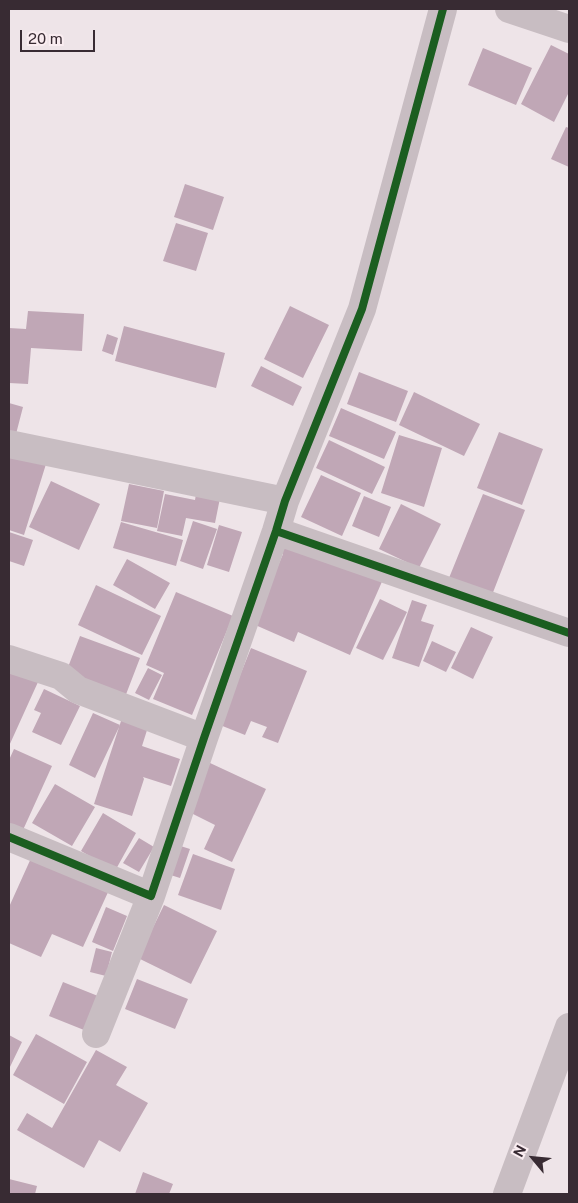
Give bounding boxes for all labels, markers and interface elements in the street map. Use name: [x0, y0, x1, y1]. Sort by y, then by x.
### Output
scale bar: [22, 20, 98, 52]
text: 20 m: [28, 30, 63, 47]
north arrow: [508, 1133, 558, 1183]
text: N: [510, 1142, 529, 1160]

